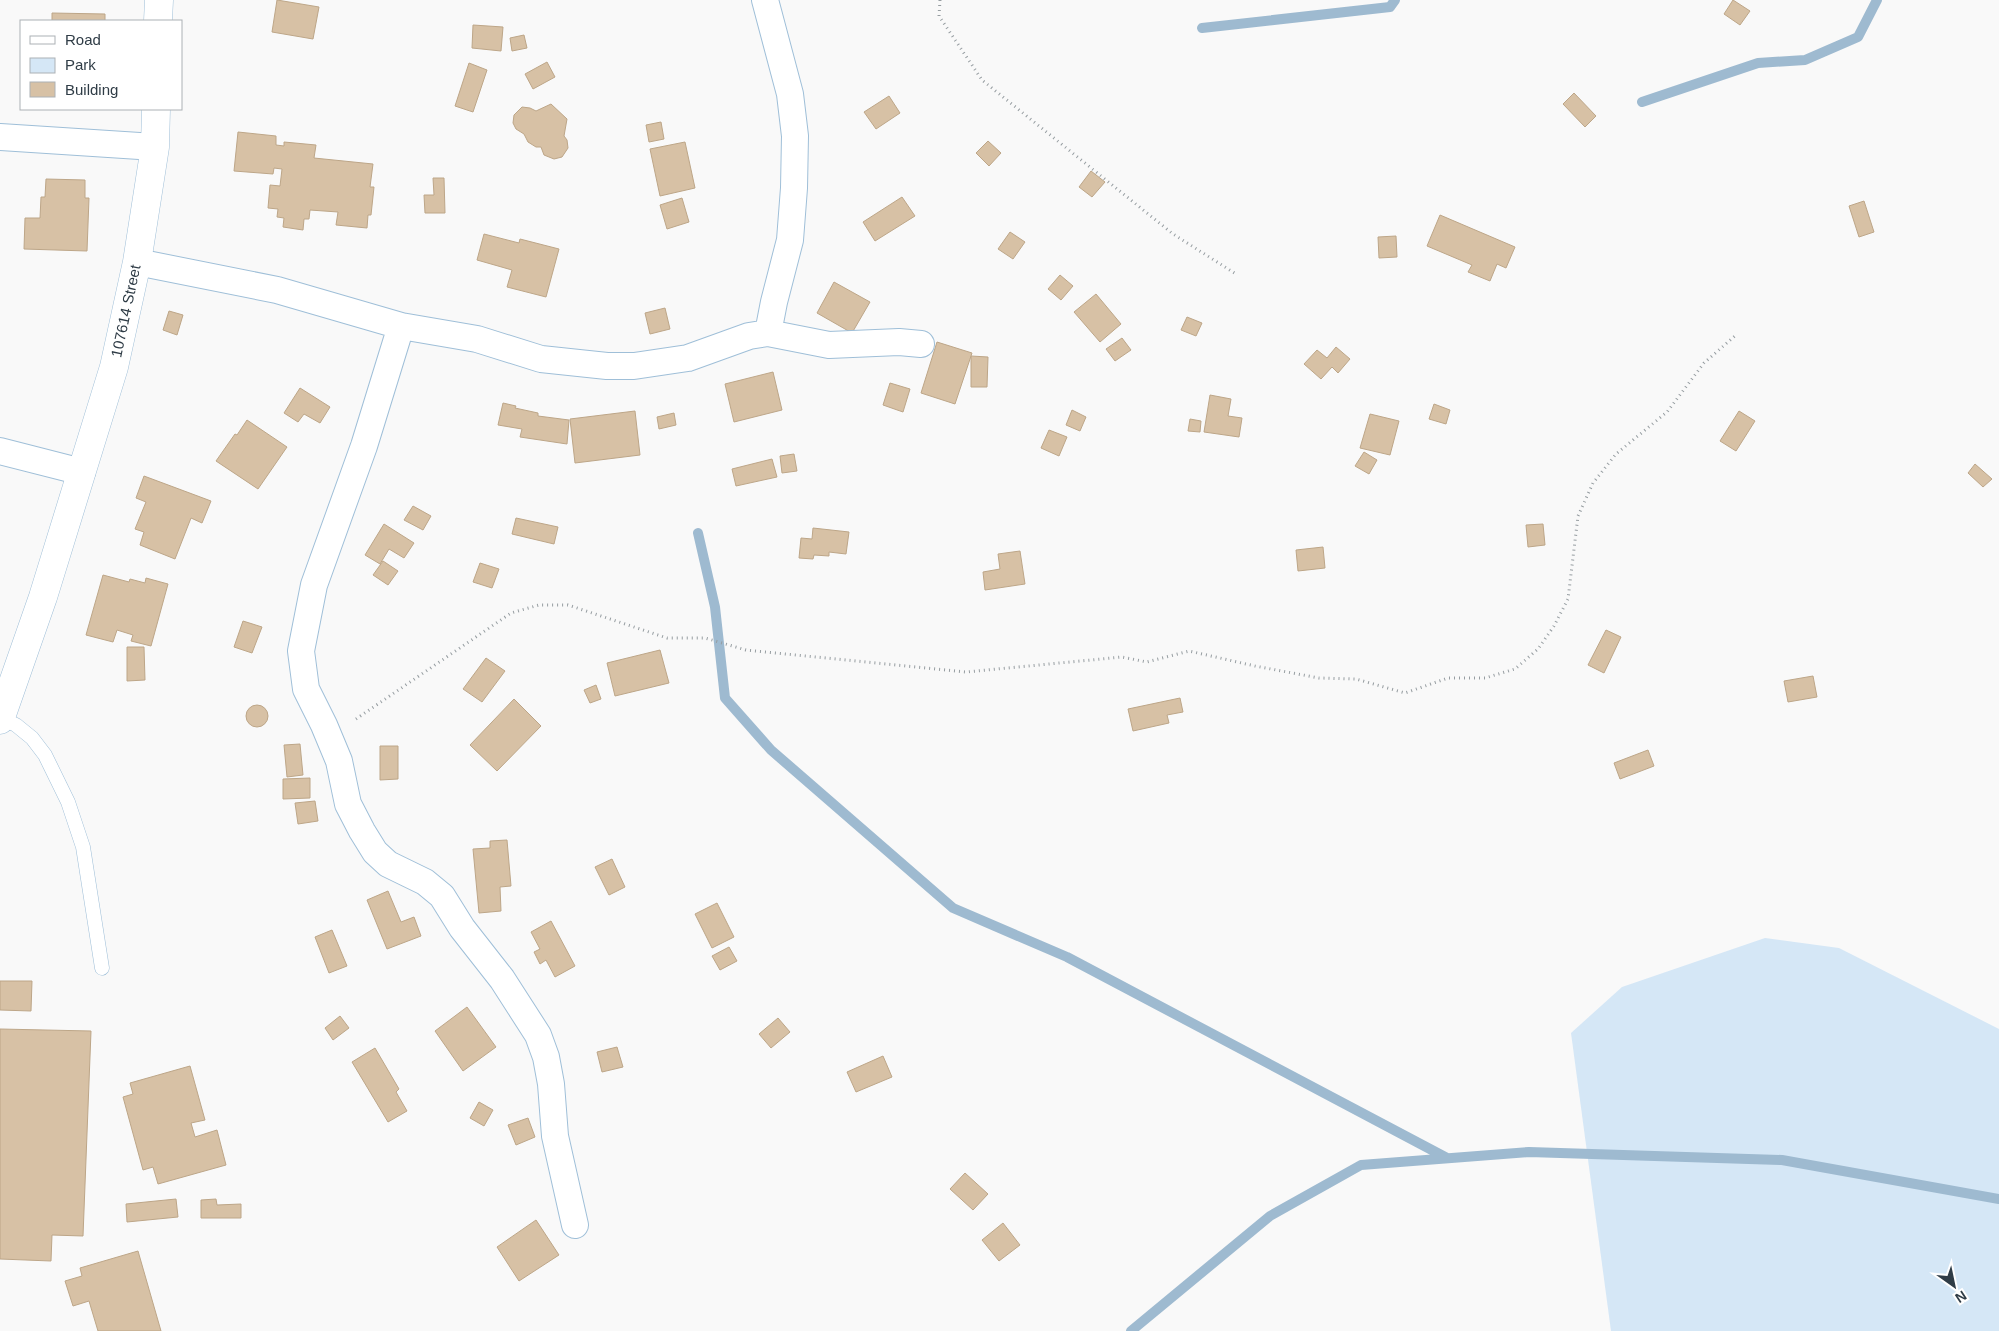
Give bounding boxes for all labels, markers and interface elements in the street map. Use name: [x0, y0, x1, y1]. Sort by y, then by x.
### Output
legend: [20, 20, 182, 110]
text: Road: [65, 31, 101, 48]
text: Park: [65, 56, 96, 73]
text: Building: [65, 81, 118, 98]
street label: 107614 Street: [107, 262, 144, 359]
north arrow: [1929, 1261, 1979, 1311]
text: N: [1952, 1287, 1970, 1306]

